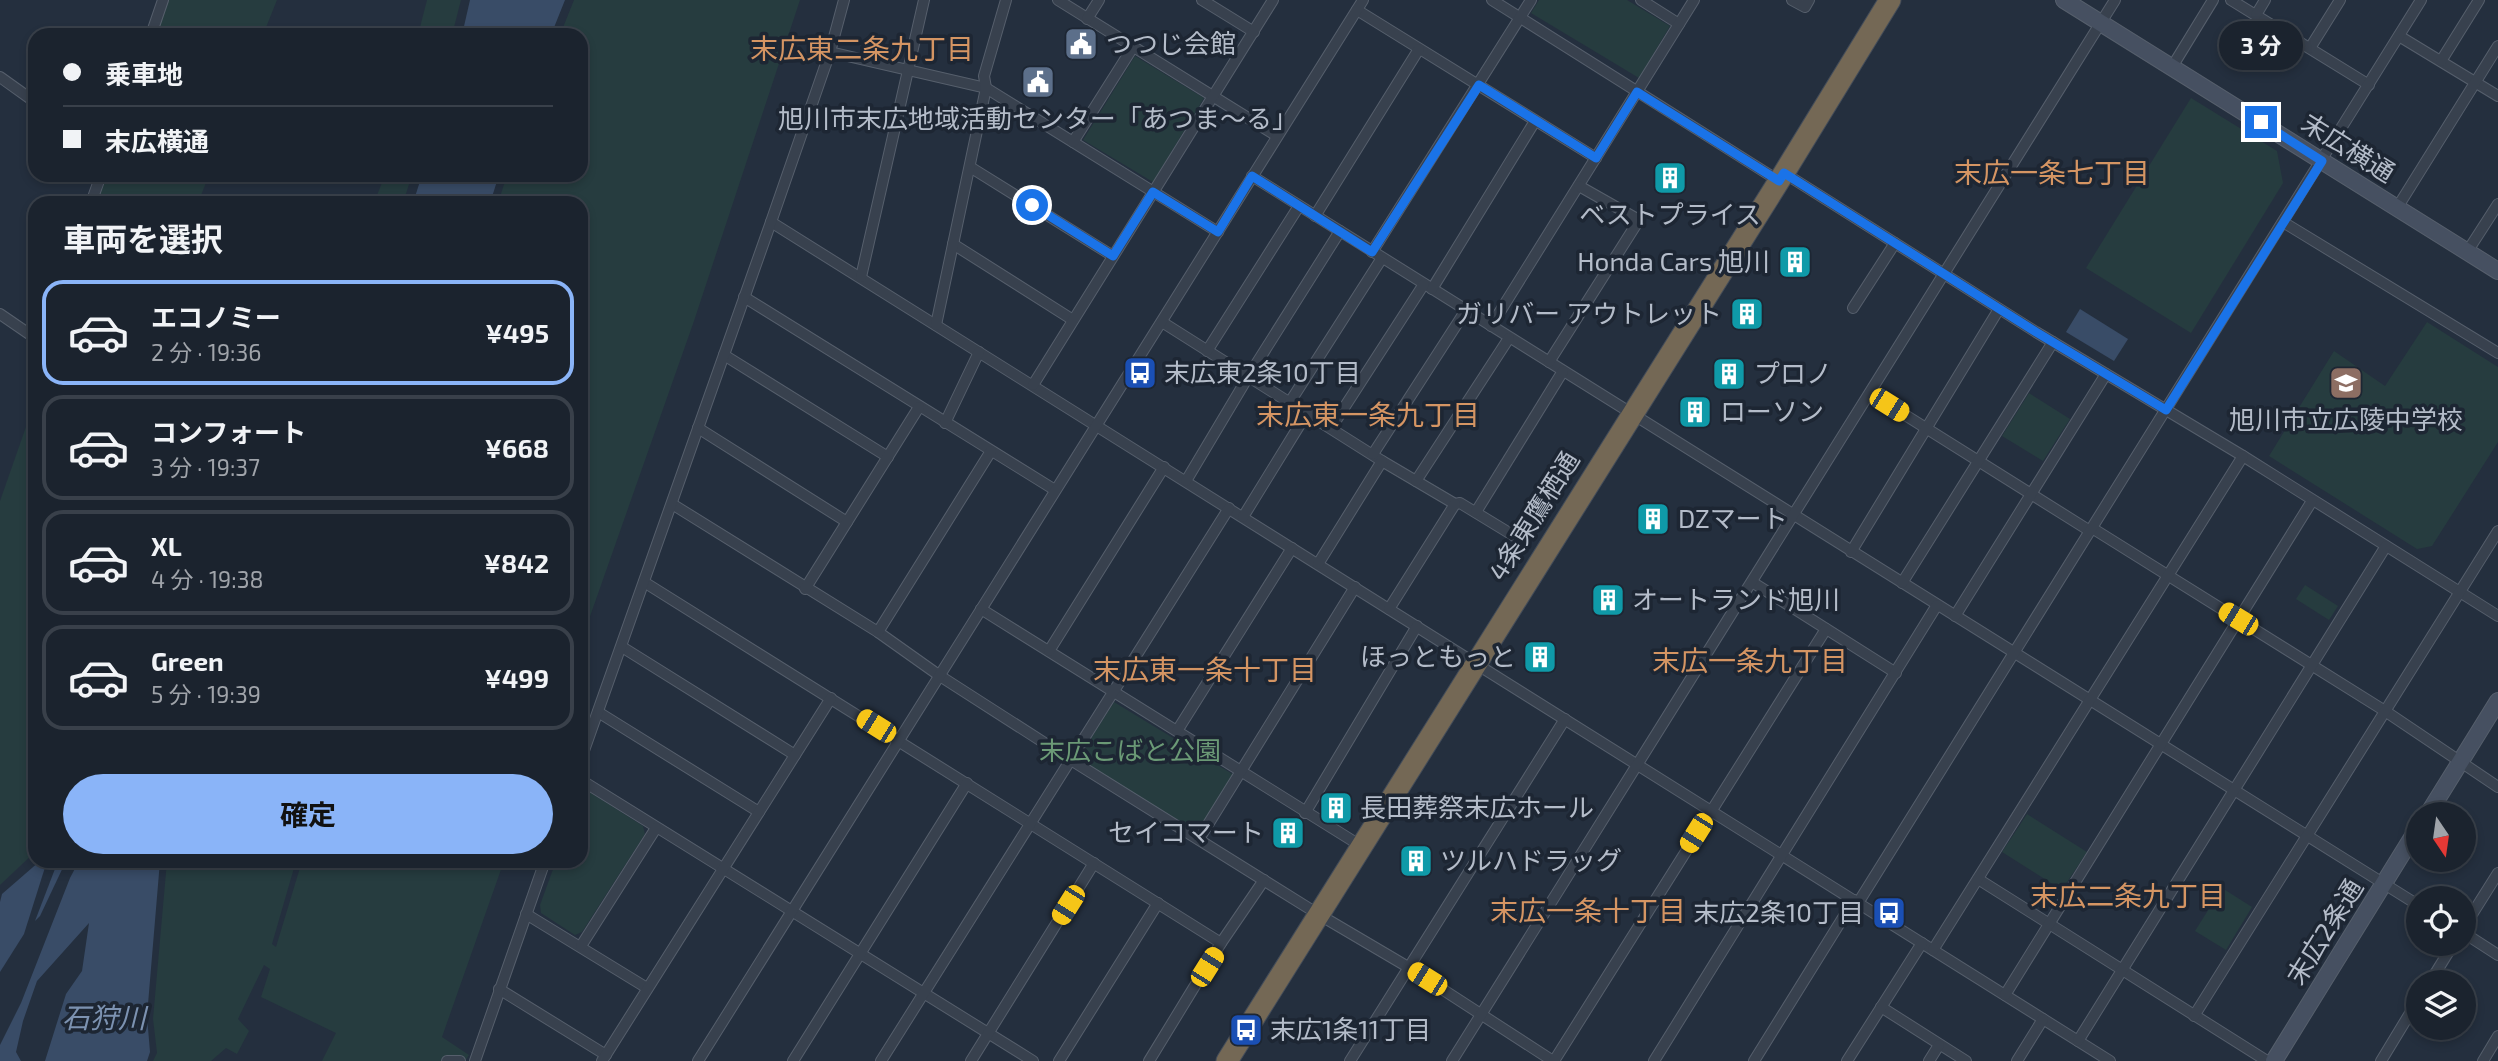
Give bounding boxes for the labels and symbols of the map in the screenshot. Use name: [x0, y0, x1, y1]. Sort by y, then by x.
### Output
callout: 3 分: [2219, 20, 2303, 69]
public building icon: つつじ会館: [1062, 25, 1100, 63]
place label: つつじ会館: [1106, 27, 1236, 58]
district label: 末広東二条九丁目: [750, 31, 974, 65]
public building icon: 旭川市末広地域活動センター「あつま〜る」: [1019, 63, 1057, 101]
place label: 旭川市末広地域活動センター「あつま〜る」: [778, 102, 1298, 133]
route end: [2245, 106, 2277, 138]
street label: 末広横通: [2296, 106, 2401, 187]
district label: 末広一条七丁目: [1954, 155, 2150, 189]
building icon: ベストプライス: [1651, 159, 1689, 197]
route start: [1016, 189, 1048, 221]
place label: ベストプライス: [1579, 198, 1761, 229]
building icon: Honda Cars 旭川: [1776, 243, 1814, 281]
place label: Honda Cars 旭川: [1577, 245, 1770, 276]
building icon: ガリバー アウトレット: [1728, 295, 1766, 333]
place label: ガリバー アウトレット: [1456, 297, 1722, 328]
bus stop icon: 末広東2条10丁目: [1121, 354, 1159, 392]
building icon: プロノ: [1710, 355, 1748, 393]
place label: 末広東2条10丁目: [1164, 356, 1361, 387]
place label: プロノ: [1754, 357, 1832, 388]
school or university icon: 旭川市立広陵中学校: [2327, 364, 2365, 402]
car: [1866, 385, 1913, 425]
building icon: ローソン: [1676, 393, 1714, 431]
place label: ローソン: [1720, 395, 1824, 426]
district label: 末広東一条九丁目: [1256, 397, 1480, 431]
place label: 旭川市立広陵中学校: [2229, 403, 2463, 434]
street label: 4条東鷹栖通: [1481, 445, 1585, 585]
building icon: DZマート: [1634, 500, 1672, 538]
place label: DZマート: [1678, 502, 1788, 533]
building icon: オートランド旭川: [1589, 581, 1627, 619]
place label: オートランド旭川: [1632, 583, 1840, 614]
car: [2215, 599, 2262, 639]
building icon: ほっともっと: [1521, 638, 1559, 676]
place label: ほっともっと: [1360, 640, 1516, 671]
district label: 末広一条九丁目: [1652, 643, 1848, 677]
district label: 末広東一条十丁目: [1093, 652, 1317, 686]
car: [853, 706, 900, 746]
park label: 末広こばと公園: [1039, 734, 1221, 765]
building icon: 長田葬祭末広ホール: [1317, 789, 1355, 827]
place label: 長田葬祭末広ホール: [1360, 791, 1594, 822]
north arrow: [2406, 802, 2476, 872]
car: [1676, 810, 1717, 856]
building icon: セイコマート: [1269, 814, 1307, 852]
place label: セイコマート: [1108, 816, 1264, 847]
building icon: ツルハドラッグ: [1397, 842, 1435, 880]
place label: ツルハドラッグ: [1440, 844, 1622, 875]
street label: 末広2条通: [2279, 873, 2368, 990]
district label: 末広二条九丁目: [2030, 878, 2226, 912]
car: [1048, 882, 1089, 928]
district label: 末広一条十丁目: [1490, 893, 1686, 927]
bus stop icon: 末広2条10丁目: [1870, 894, 1908, 932]
place label: 末広2条10丁目: [1693, 896, 1864, 927]
car: [1187, 944, 1228, 990]
car: [1404, 959, 1451, 999]
water label: 石狩川: [62, 1000, 149, 1034]
bus stop icon: 末広1条11丁目: [1227, 1011, 1265, 1049]
place label: 末広1条11丁目: [1270, 1013, 1431, 1044]

